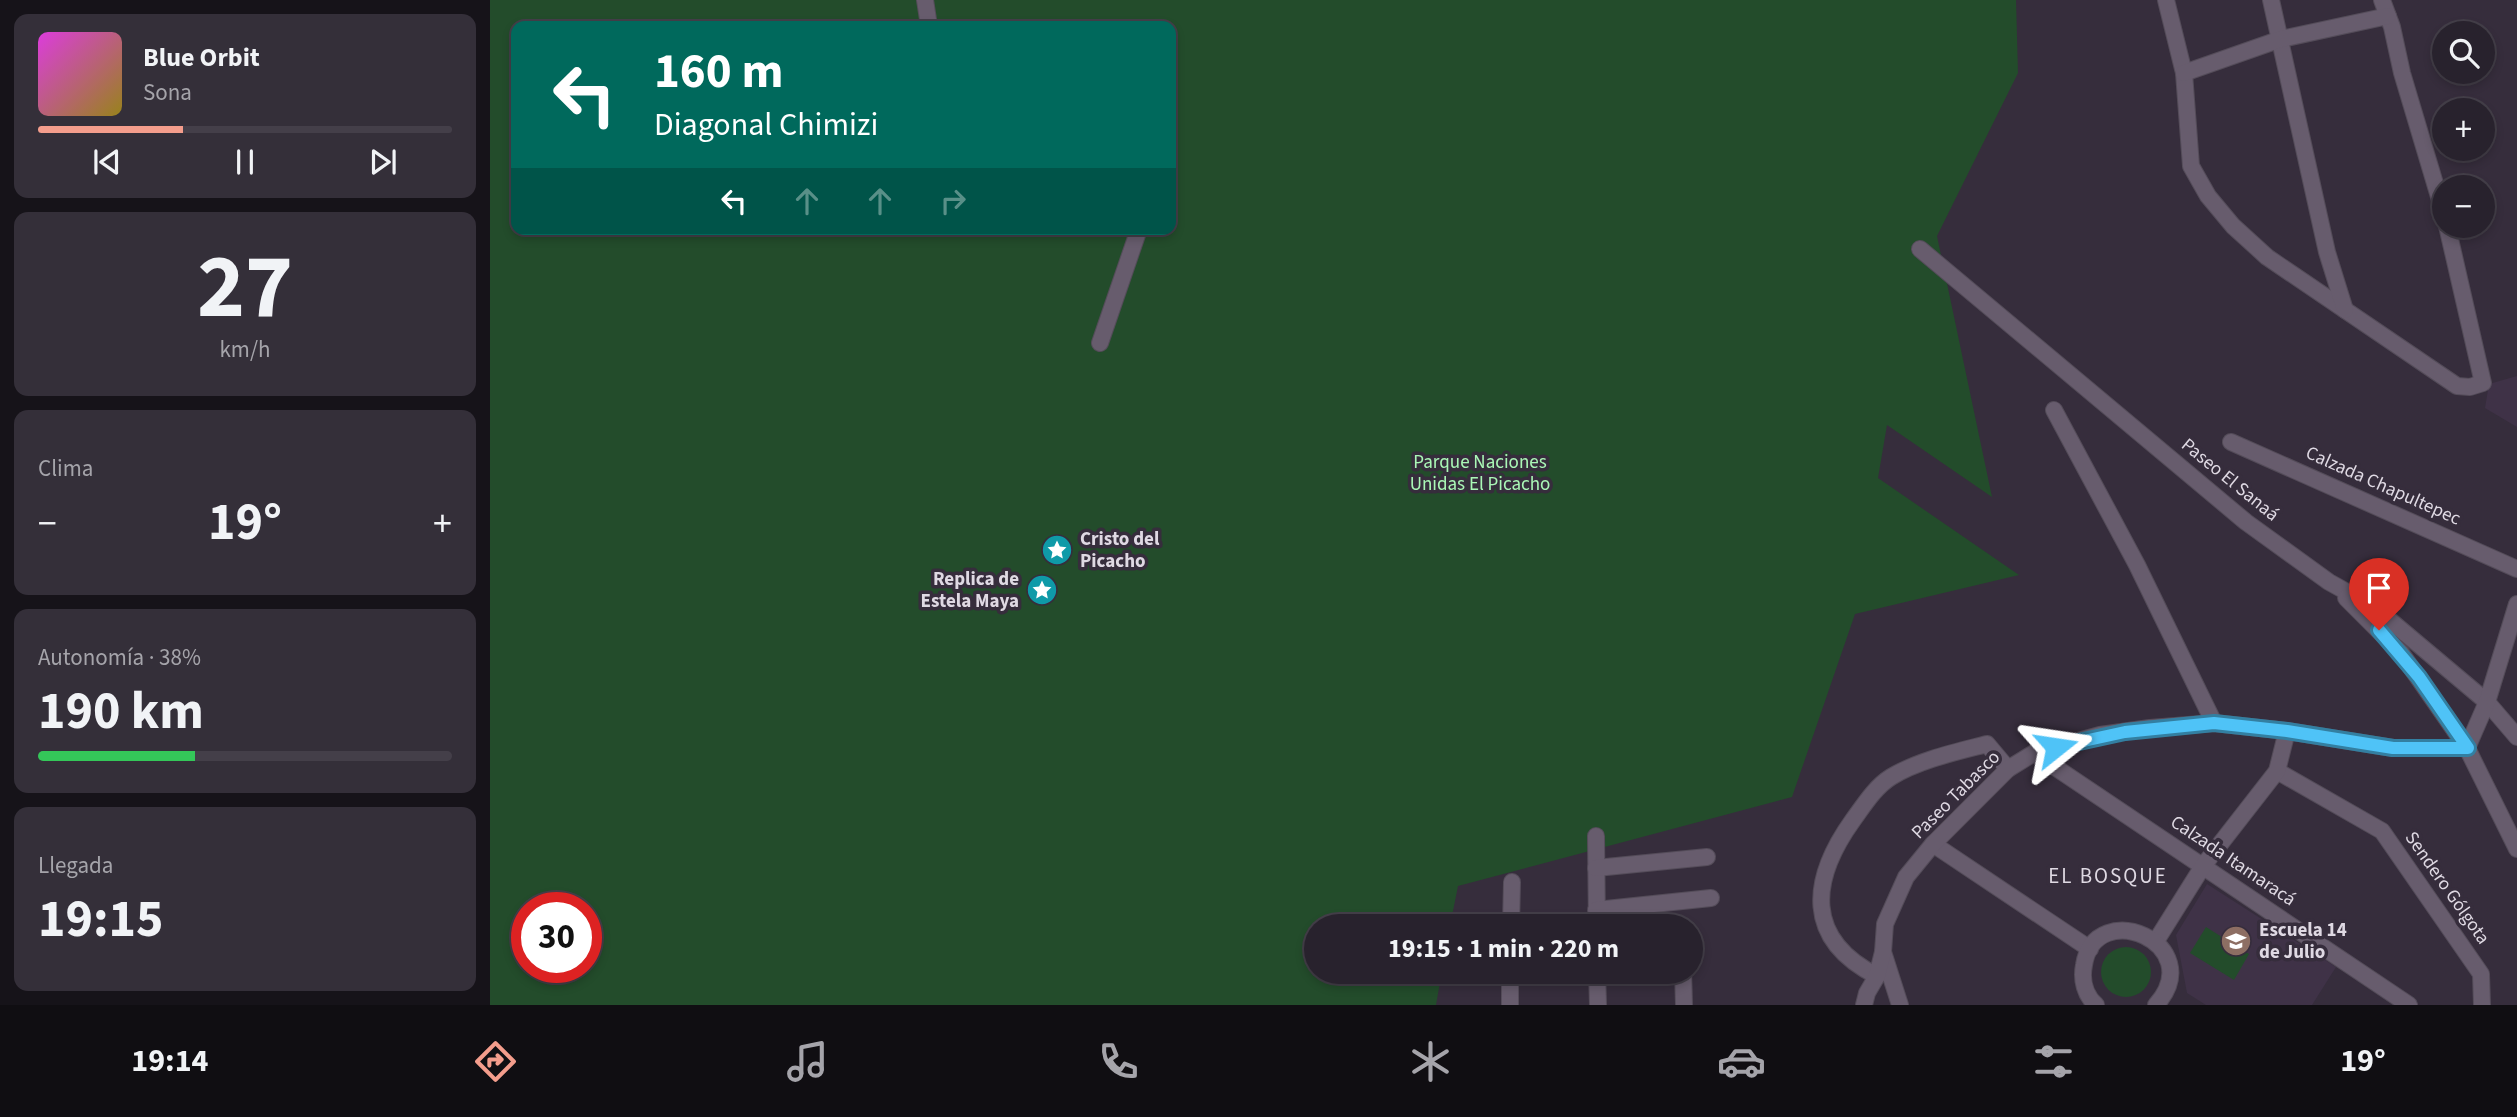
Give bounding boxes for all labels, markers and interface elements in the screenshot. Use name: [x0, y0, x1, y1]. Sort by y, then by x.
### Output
map controls: [2432, 21, 2495, 238]
button: search: [2432, 21, 2495, 84]
text: 160 m: [654, 37, 783, 107]
text: Blue Orbit: [143, 39, 260, 76]
icon: left: [539, 49, 630, 140]
text: Sona: [143, 76, 192, 109]
button: +: [2432, 98, 2495, 161]
text: Diagonal Chimizi: [654, 102, 878, 148]
icon: previous: [88, 143, 126, 181]
icon: pause: [226, 143, 264, 181]
icon: next: [364, 143, 402, 181]
button: −: [2432, 175, 2495, 238]
icon: left: [715, 182, 753, 220]
icon: ahead: [788, 182, 826, 220]
icon: ahead: [861, 182, 899, 220]
icon: right: [934, 182, 972, 220]
text: 27: [197, 223, 293, 352]
text: km/h: [219, 333, 271, 366]
street label: Paseo El Sanaá: [2175, 432, 2285, 528]
street label: Calzada Chapultepec: [2301, 440, 2465, 532]
park label: Parque Naciones Unidas El Picacho: [1410, 449, 1550, 498]
text: Clima: [38, 452, 93, 485]
text: 19°: [208, 486, 282, 560]
text: −: [38, 497, 57, 551]
text: +: [433, 497, 452, 551]
place label: Cristo del Picacho: [1080, 526, 1160, 575]
place icon: Cristo del Picacho: [1040, 533, 1074, 567]
pin: [2349, 558, 2409, 630]
place label: Replica de Estela Maya: [921, 566, 1019, 615]
icon: arrive: [2360, 569, 2398, 607]
place icon: Replica de Estela Maya: [1025, 573, 1059, 607]
text: Autonomía · 38%: [38, 641, 201, 674]
text: 190 km: [38, 675, 204, 749]
position arrow: [2019, 710, 2093, 784]
street label: Paseo Tabasco: [1906, 745, 2006, 845]
street label: Calzada Itamaracá: [2165, 809, 2301, 913]
street label: Sendero Gólgota: [2398, 826, 2496, 950]
text: Llegada: [38, 849, 113, 882]
district label: EL BOSQUE: [2048, 861, 2168, 891]
text: 19:15: [38, 883, 163, 957]
speed limit sign: 30: [511, 892, 602, 983]
place label: Escuela 14 de Julio: [2259, 917, 2347, 966]
school or university icon: Escuela 14 de Julio: [2219, 924, 2253, 958]
text: 19:15 · 1 min · 220 m: [1388, 930, 1619, 967]
icon: directions: [471, 1037, 520, 1086]
icon: music: [783, 1037, 832, 1086]
icon: phone: [1094, 1037, 1143, 1086]
icon: climate: [1406, 1037, 1455, 1086]
icon: car: [1717, 1037, 1766, 1086]
icon: filters: [2029, 1037, 2078, 1086]
text: 19:14: [131, 1038, 208, 1084]
text: 19°: [2340, 1038, 2386, 1084]

